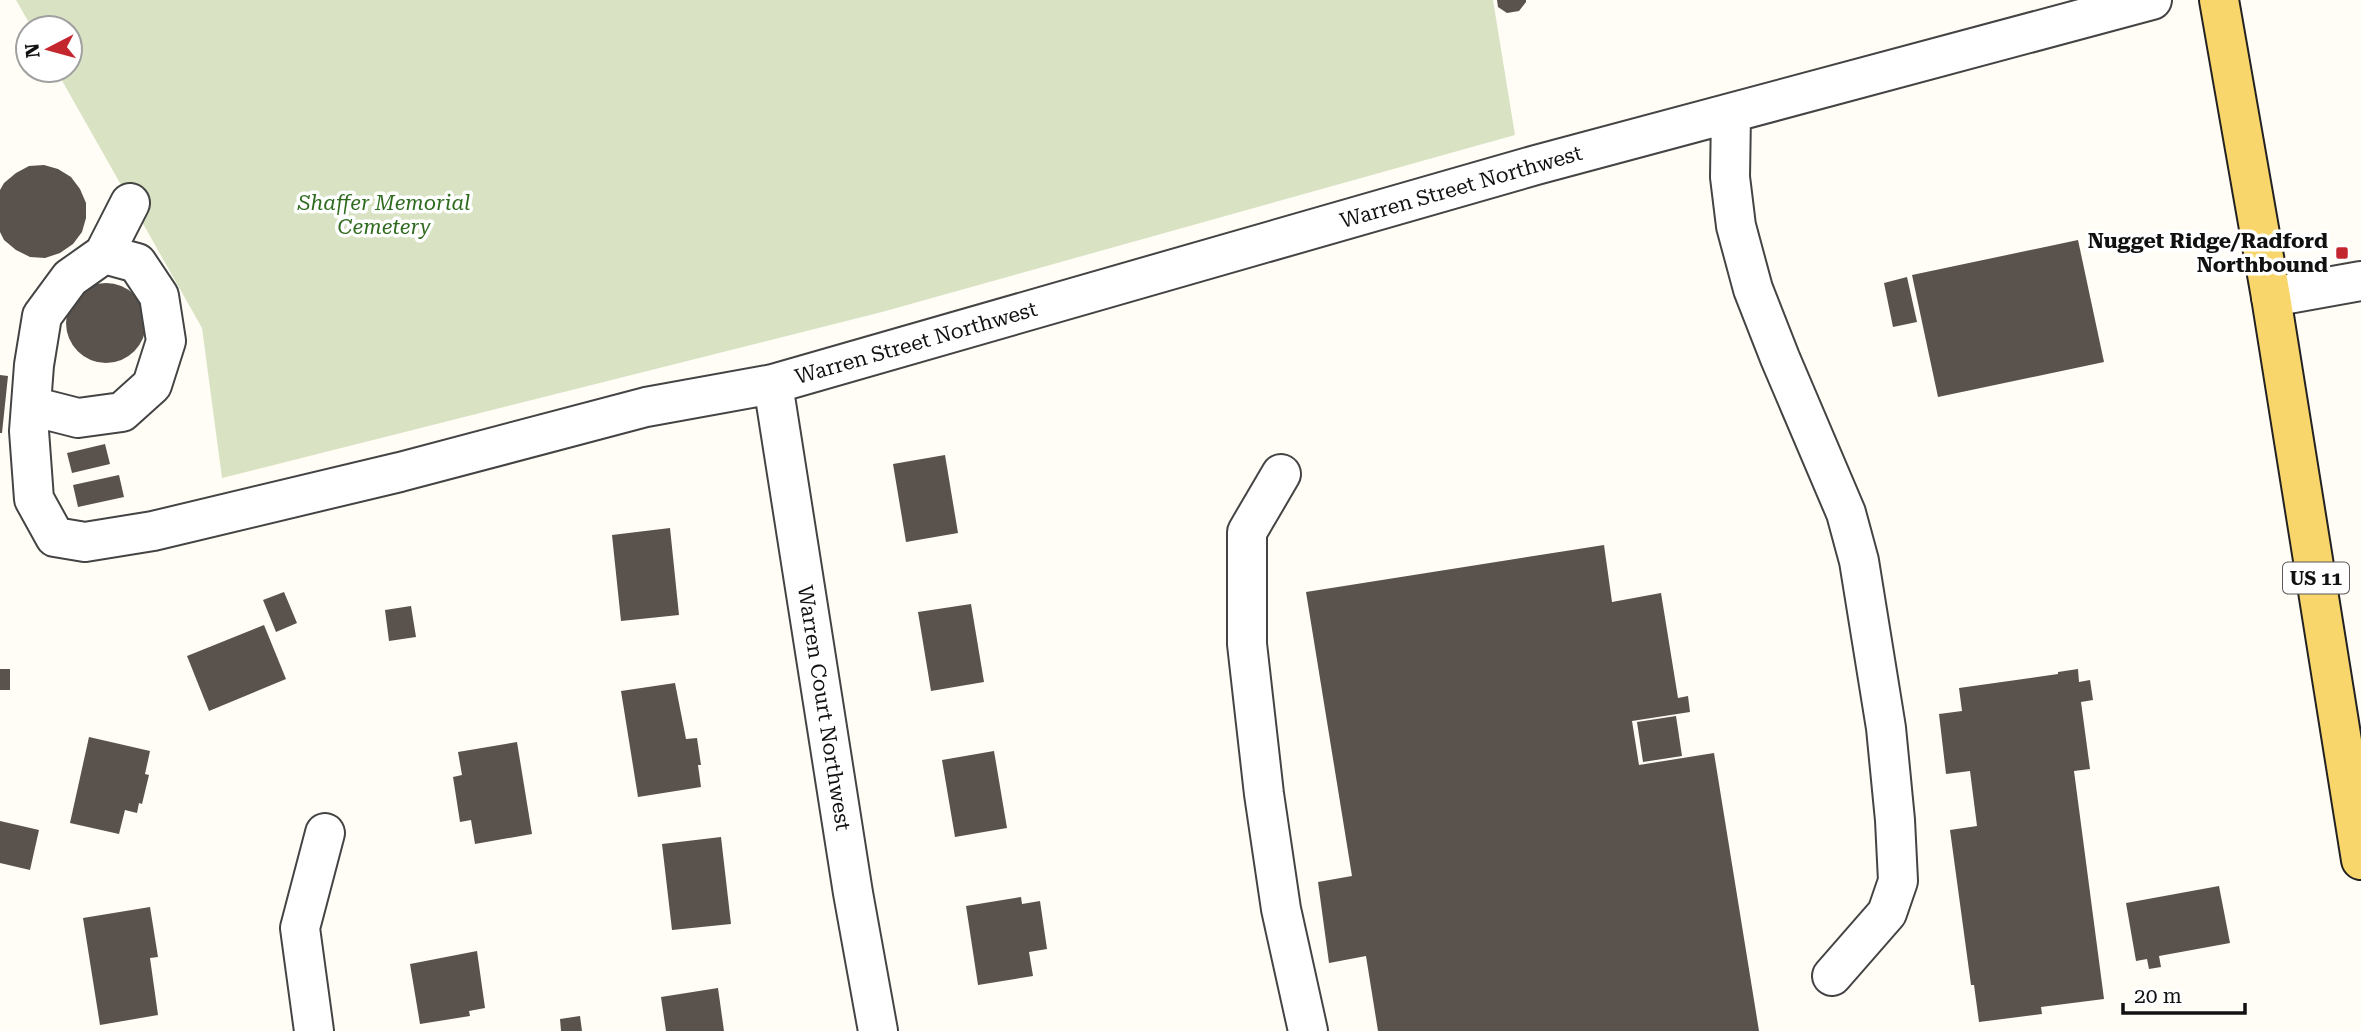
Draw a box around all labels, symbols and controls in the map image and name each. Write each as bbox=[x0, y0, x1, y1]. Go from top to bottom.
north arrow bbox=[14, 14, 84, 84]
text: N bbox=[20, 42, 45, 59]
street label: Warren Street Northwest bbox=[1337, 141, 1585, 233]
park label: Shaffer Memorial Cemetery bbox=[297, 191, 470, 239]
place label: Nugget Ridge/Radford Northbound bbox=[2088, 229, 2328, 277]
marker: Nugget Ridge/Radford Northbound bbox=[2334, 245, 2350, 261]
street label: Warren Street Northwest bbox=[792, 297, 1040, 389]
road number: US 11 bbox=[2283, 562, 2349, 594]
street label: Warren Court Northwest bbox=[793, 583, 855, 833]
scale bar bbox=[2123, 972, 2246, 1016]
text: 20 m bbox=[2134, 984, 2182, 1008]

